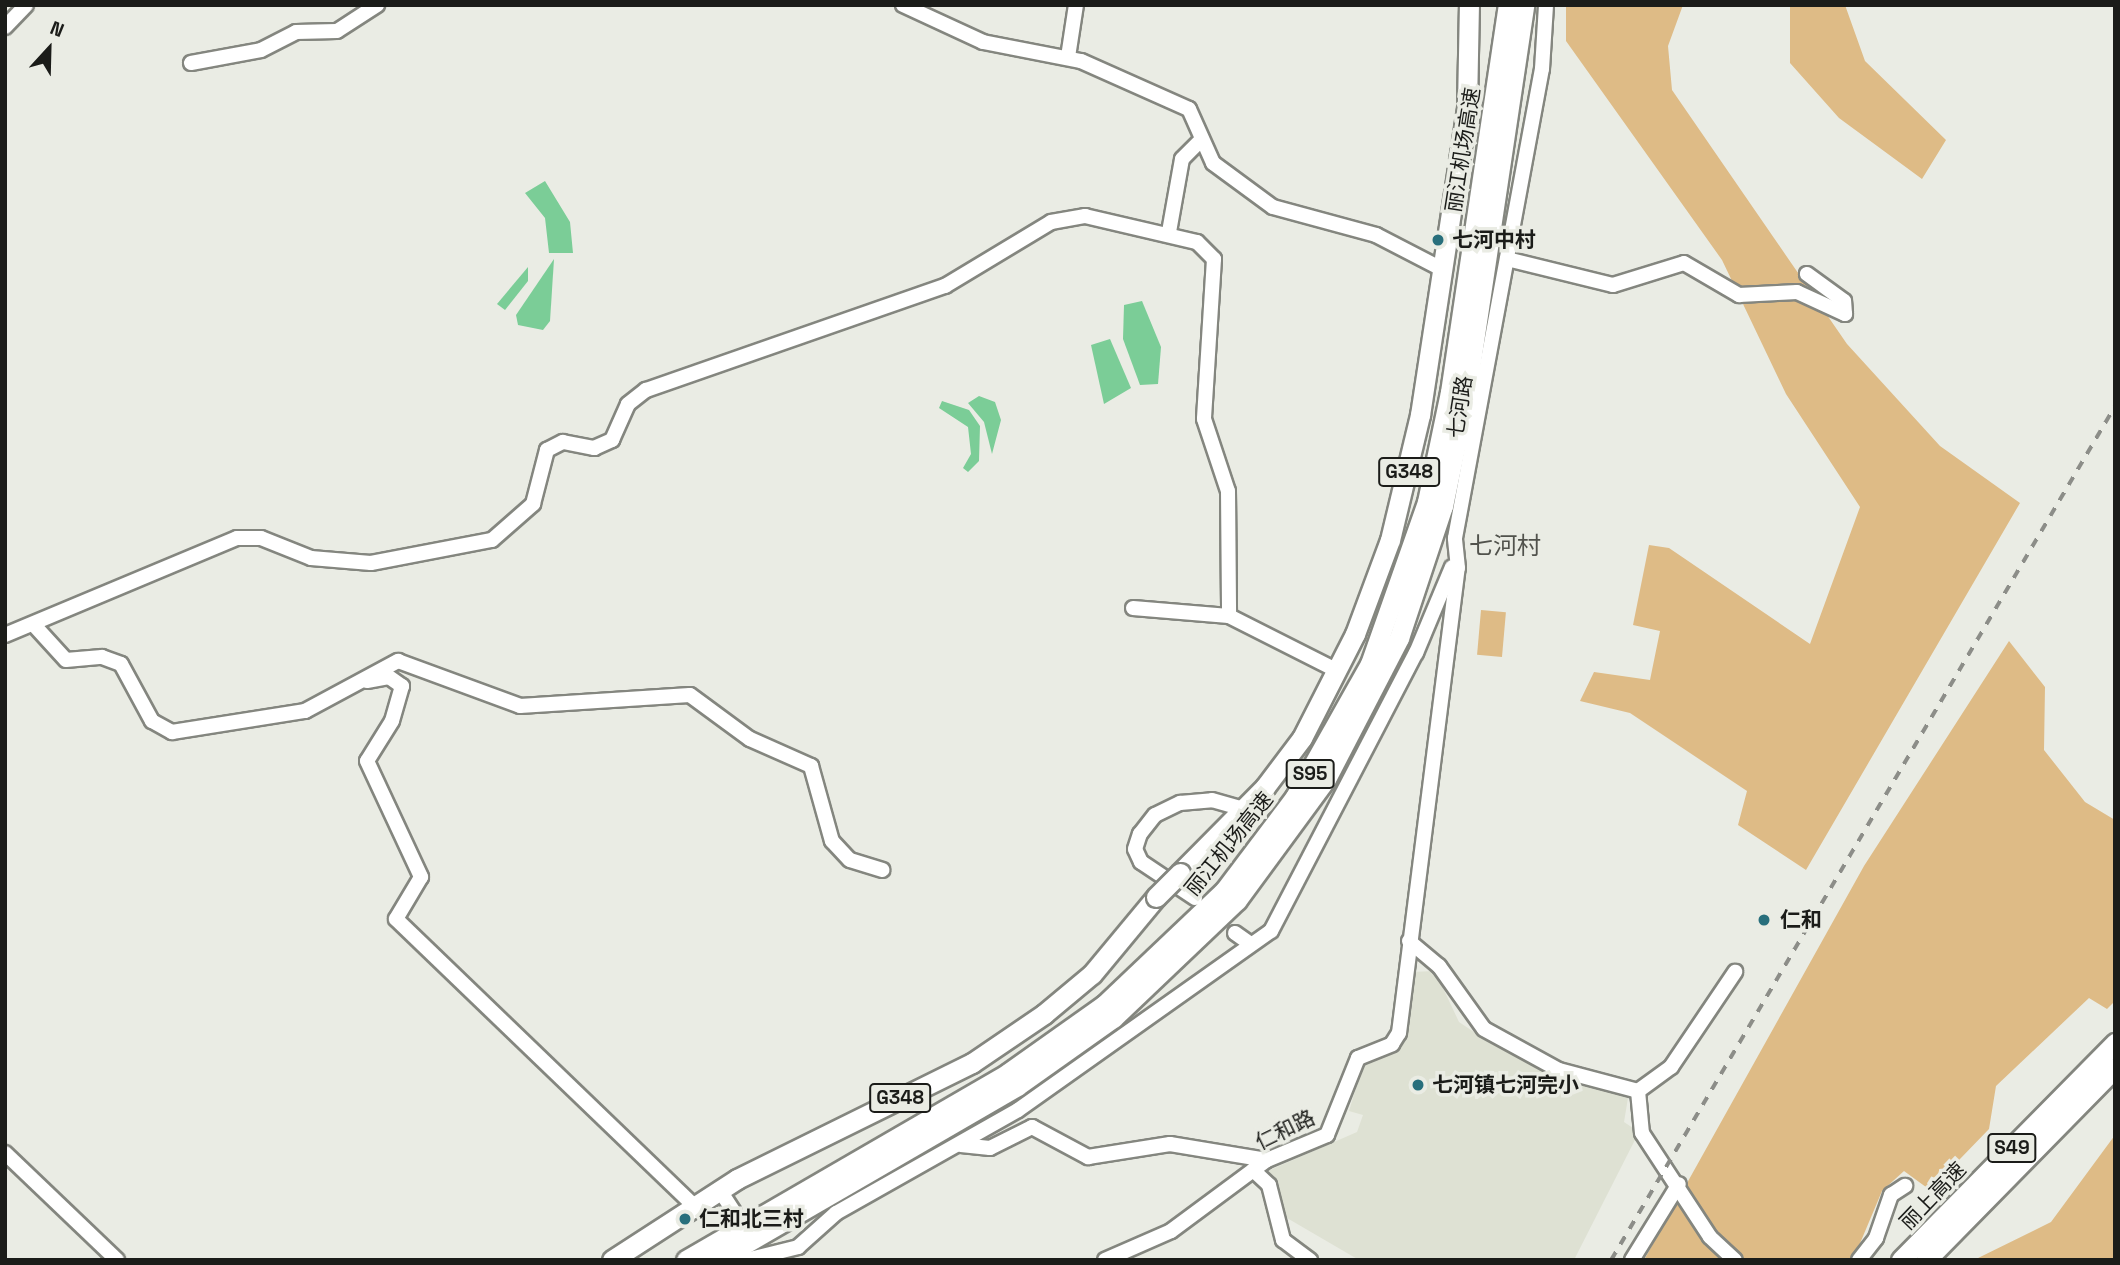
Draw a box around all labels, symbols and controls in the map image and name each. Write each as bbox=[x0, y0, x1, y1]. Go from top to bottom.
north arrow bbox=[14, 14, 84, 84]
text: N bbox=[46, 15, 68, 43]
street label: 丽江机场高速 bbox=[1441, 86, 1485, 214]
place label: 七河中村 bbox=[1452, 227, 1536, 253]
marker: 七河中村 bbox=[1430, 232, 1446, 248]
street label: 七河路 bbox=[1443, 374, 1477, 440]
road number: G348 bbox=[1378, 457, 1440, 488]
district label: 七河村 bbox=[1469, 532, 1541, 560]
road number: S95 bbox=[1286, 758, 1334, 790]
street label: 丽江机场高速 bbox=[1180, 787, 1278, 901]
place label: 仁和 bbox=[1780, 907, 1822, 933]
marker: 仁和 bbox=[1754, 910, 1774, 930]
place label: 七河镇七河完小 bbox=[1432, 1072, 1579, 1098]
marker: 七河镇七河完小 bbox=[1410, 1077, 1426, 1093]
road number: G348 bbox=[869, 1082, 932, 1114]
street label: 仁和路 bbox=[1251, 1105, 1319, 1155]
road number: S49 bbox=[1986, 1132, 2038, 1164]
street label: 丽上高速 bbox=[1895, 1157, 1971, 1235]
place label: 仁和北三村 bbox=[699, 1206, 804, 1232]
marker: 仁和北三村 bbox=[677, 1211, 693, 1227]

